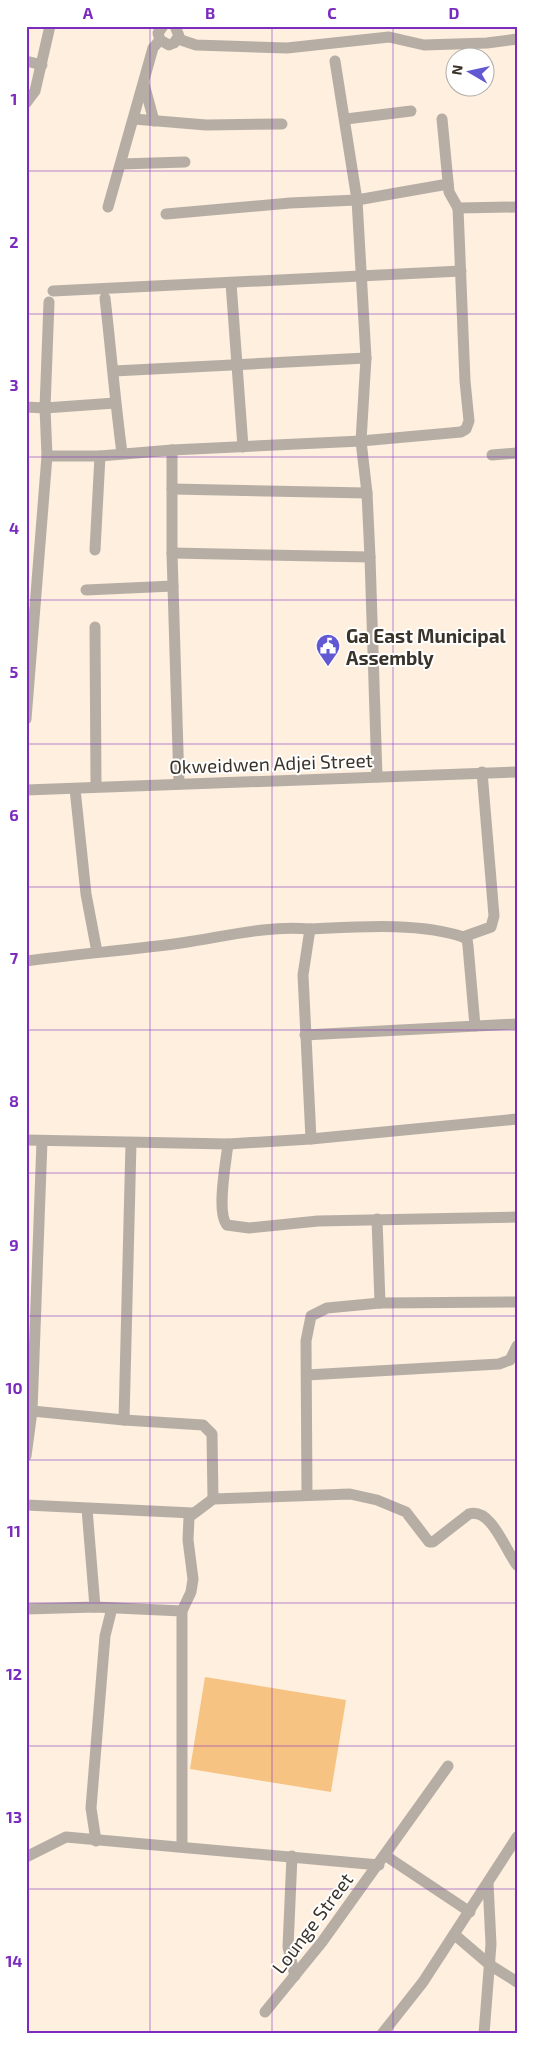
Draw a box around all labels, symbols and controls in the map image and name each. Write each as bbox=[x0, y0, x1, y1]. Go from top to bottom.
text: A bbox=[83, 3, 94, 22]
text: B bbox=[205, 3, 215, 22]
text: C bbox=[327, 3, 337, 22]
text: D bbox=[449, 3, 460, 22]
north arrow bbox=[446, 48, 496, 98]
text: N bbox=[447, 64, 466, 76]
text: 1 bbox=[11, 89, 17, 108]
text: 2 bbox=[9, 232, 19, 251]
text: 3 bbox=[9, 375, 19, 394]
text: 4 bbox=[9, 518, 19, 537]
place label: Ga East Municipal Assembly bbox=[346, 624, 507, 670]
public building icon: Ga East Municipal Assembly bbox=[315, 633, 341, 667]
text: 5 bbox=[10, 662, 19, 681]
street label: Okweidwen Adjei Street bbox=[169, 748, 373, 778]
text: 6 bbox=[9, 805, 19, 824]
text: 7 bbox=[10, 948, 19, 967]
text: 8 bbox=[9, 1091, 19, 1110]
text: 9 bbox=[9, 1235, 19, 1254]
text: 10 bbox=[5, 1378, 23, 1397]
text: 11 bbox=[7, 1521, 21, 1540]
text: 12 bbox=[6, 1664, 22, 1683]
text: 13 bbox=[6, 1807, 22, 1826]
street label: Lounge Street bbox=[267, 1868, 357, 1978]
text: 14 bbox=[5, 1951, 23, 1970]

